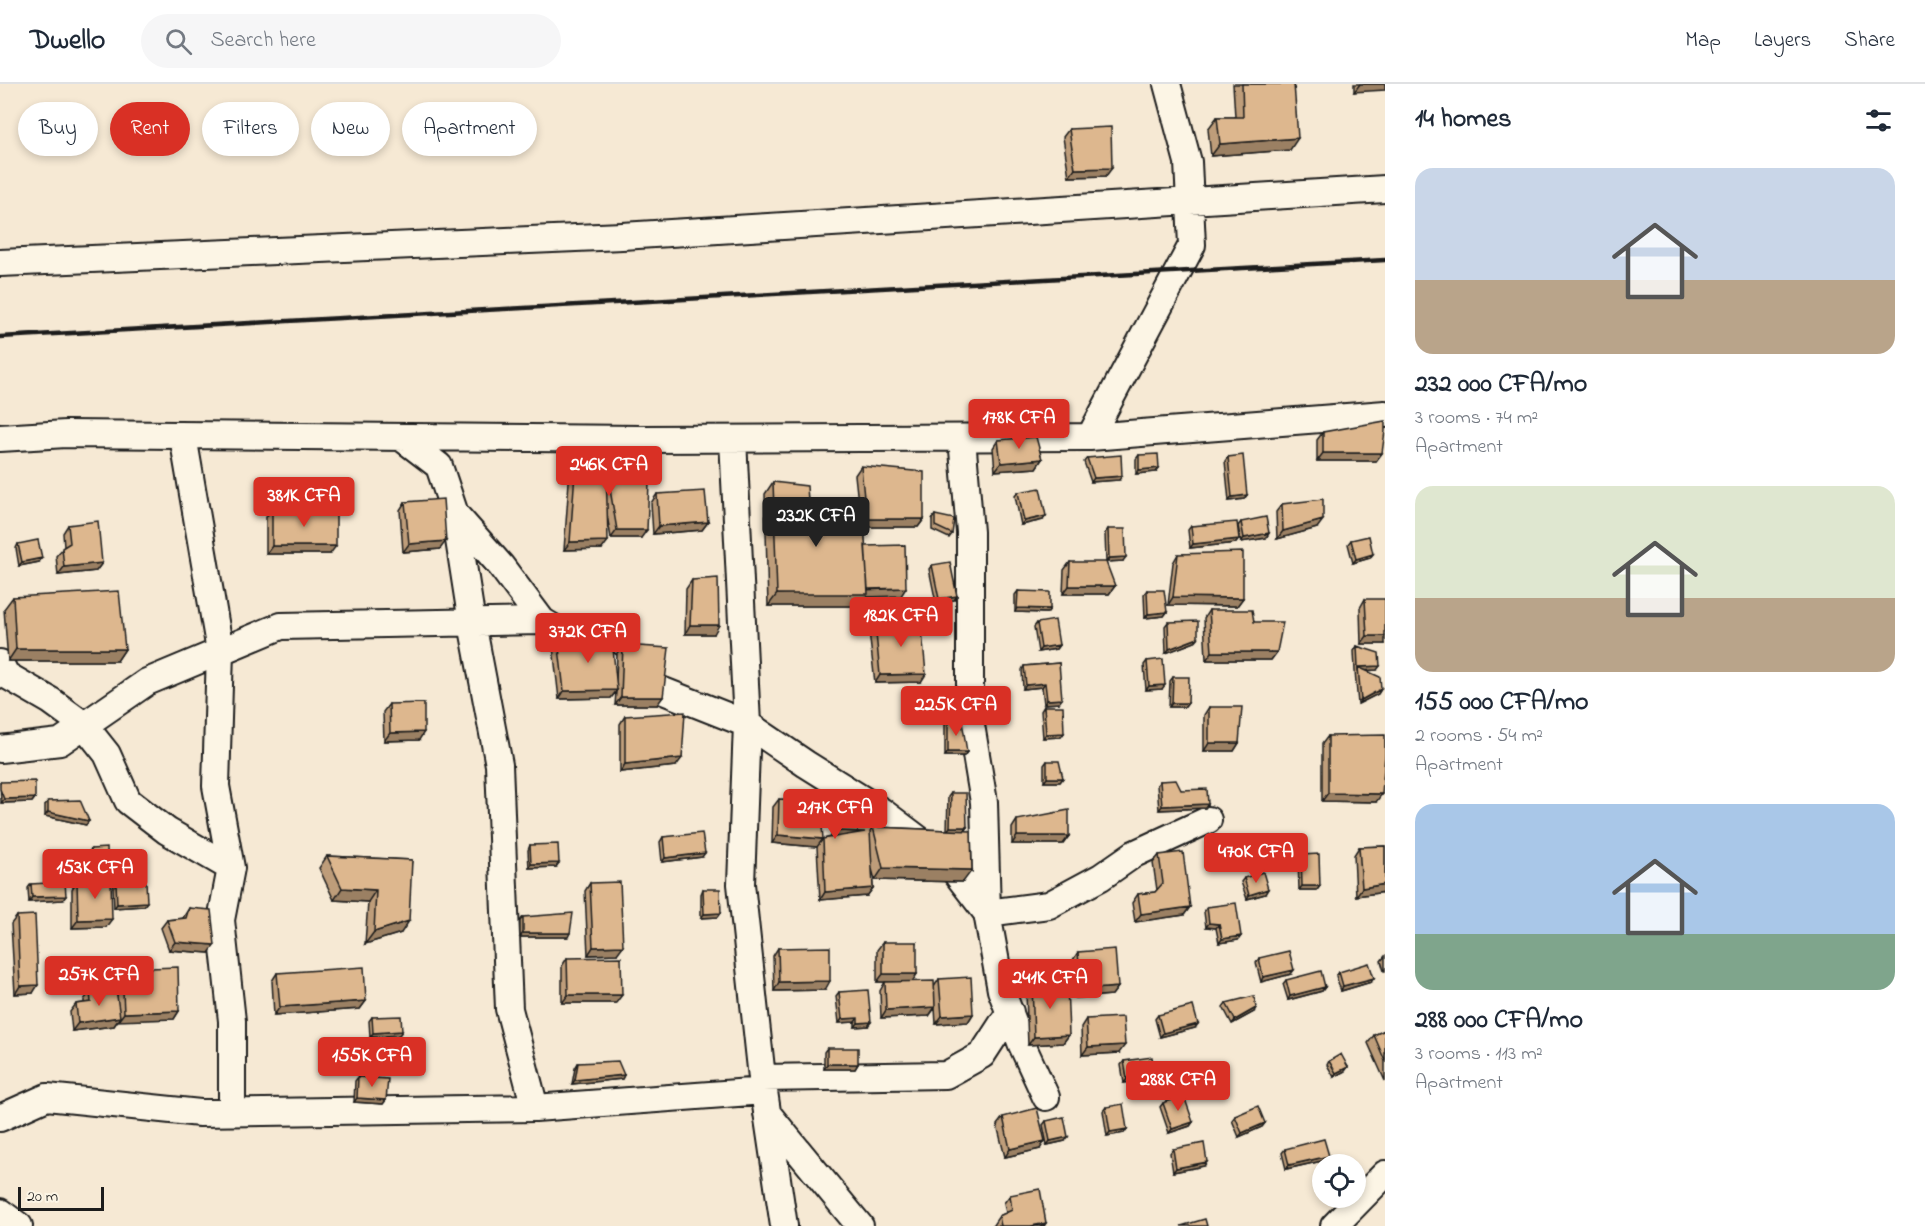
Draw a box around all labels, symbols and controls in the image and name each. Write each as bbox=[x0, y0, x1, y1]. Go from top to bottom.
search box bbox=[141, 14, 561, 68]
text: Dwello bbox=[30, 21, 105, 62]
icon: search bbox=[162, 25, 195, 58]
text: Search here bbox=[210, 25, 316, 57]
text: Map bbox=[1685, 26, 1721, 56]
text: Layers bbox=[1754, 26, 1811, 56]
text: Share bbox=[1844, 26, 1895, 56]
text: 14 homes bbox=[1415, 101, 1511, 139]
chip: Buy bbox=[18, 102, 98, 156]
chip: Rent bbox=[110, 102, 190, 156]
chip: Filters bbox=[202, 102, 299, 156]
chip: New bbox=[311, 102, 390, 156]
chip: Apartment bbox=[402, 102, 537, 156]
icon: filters bbox=[1862, 104, 1895, 137]
icon: home bbox=[1601, 207, 1709, 315]
text: 232 000 CFA/mo bbox=[1415, 366, 1587, 404]
pin: 178K CFA bbox=[957, 399, 1081, 450]
text: 178K CFA bbox=[982, 404, 1056, 433]
text: 3 rooms · 74 m² bbox=[1415, 404, 1538, 433]
text: Apartment bbox=[1415, 433, 1503, 462]
pin: 246K CFA bbox=[547, 446, 671, 497]
text: 246K CFA bbox=[570, 451, 648, 480]
pin: 381K CFA bbox=[242, 477, 366, 528]
text: 381K CFA bbox=[267, 482, 341, 511]
pin: 232K CFA bbox=[754, 497, 878, 548]
text: 232K CFA bbox=[776, 502, 856, 531]
icon: home bbox=[1601, 525, 1709, 633]
pin: 182K CFA bbox=[839, 597, 963, 648]
text: 182K CFA bbox=[864, 602, 938, 631]
pin: 372K CFA bbox=[526, 613, 650, 664]
text: 372K CFA bbox=[549, 618, 627, 647]
text: 155 000 CFA/mo bbox=[1415, 684, 1589, 722]
pin: 225K CFA bbox=[894, 686, 1018, 737]
text: 225K CFA bbox=[915, 691, 997, 720]
text: 2 rooms · 54 m² bbox=[1415, 722, 1543, 751]
text: Apartment bbox=[1415, 751, 1503, 780]
pin: 217K CFA bbox=[773, 789, 897, 840]
text: 217K CFA bbox=[797, 794, 873, 823]
pin: 470K CFA bbox=[1194, 833, 1318, 884]
text: 470K CFA bbox=[1218, 838, 1294, 867]
icon: home bbox=[1601, 843, 1709, 951]
pin: 153K CFA bbox=[33, 849, 157, 900]
text: 153K CFA bbox=[56, 854, 134, 883]
pin: 257K CFA bbox=[37, 956, 161, 1007]
pin: 241K CFA bbox=[988, 959, 1112, 1010]
text: 257K CFA bbox=[59, 961, 139, 990]
text: 241K CFA bbox=[1012, 964, 1088, 993]
text: 288 000 CFA/mo bbox=[1415, 1002, 1583, 1040]
pin: 155K CFA bbox=[310, 1037, 434, 1088]
text: 3 rooms · 113 m² bbox=[1415, 1040, 1543, 1069]
text: 155K CFA bbox=[332, 1042, 412, 1071]
pin: 288K CFA bbox=[1116, 1061, 1240, 1112]
text: 288K CFA bbox=[1140, 1066, 1216, 1095]
text: Apartment bbox=[1415, 1069, 1503, 1098]
map controls bbox=[1312, 1154, 1366, 1208]
button: locate bbox=[1312, 1154, 1366, 1208]
scale bar bbox=[18, 1184, 104, 1212]
text: 20 m bbox=[27, 1185, 58, 1209]

